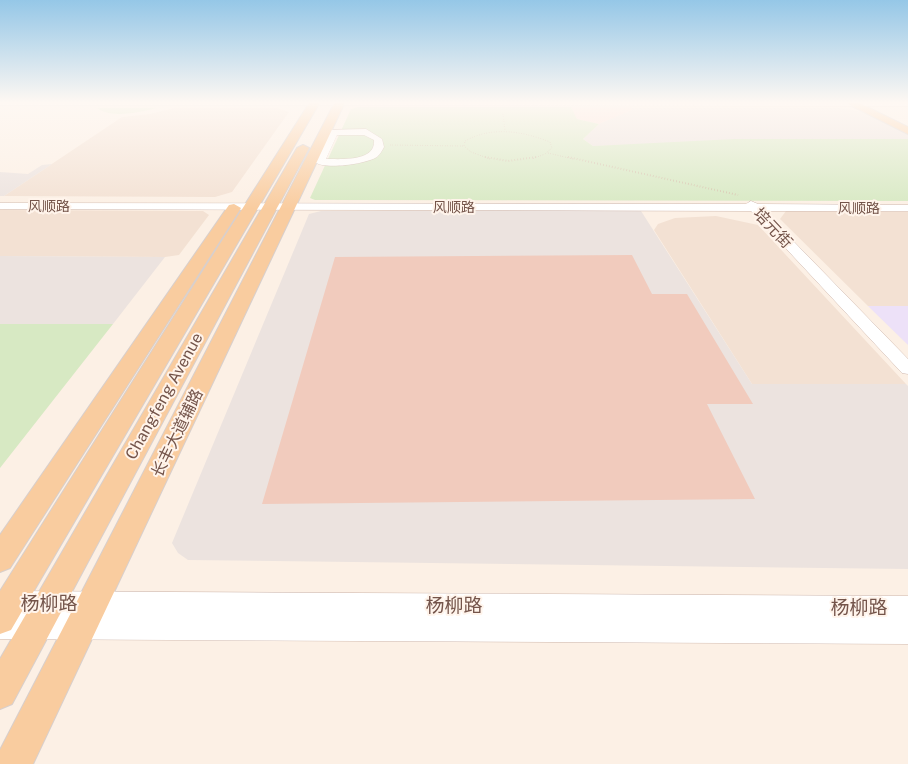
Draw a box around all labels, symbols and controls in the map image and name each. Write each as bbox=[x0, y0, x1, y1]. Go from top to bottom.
street label: 风顺路 bbox=[28, 198, 70, 214]
street label: 风顺路 bbox=[433, 199, 475, 215]
street label: 风顺路 bbox=[838, 200, 880, 216]
street label: 培元街 bbox=[750, 204, 796, 252]
street label: Changfeng Avenue bbox=[121, 329, 207, 463]
street label: 长丰大道辅路 bbox=[147, 386, 207, 480]
street label: 杨柳路 bbox=[20, 592, 78, 614]
street label: 杨柳路 bbox=[425, 594, 483, 616]
street label: 杨柳路 bbox=[830, 596, 888, 618]

